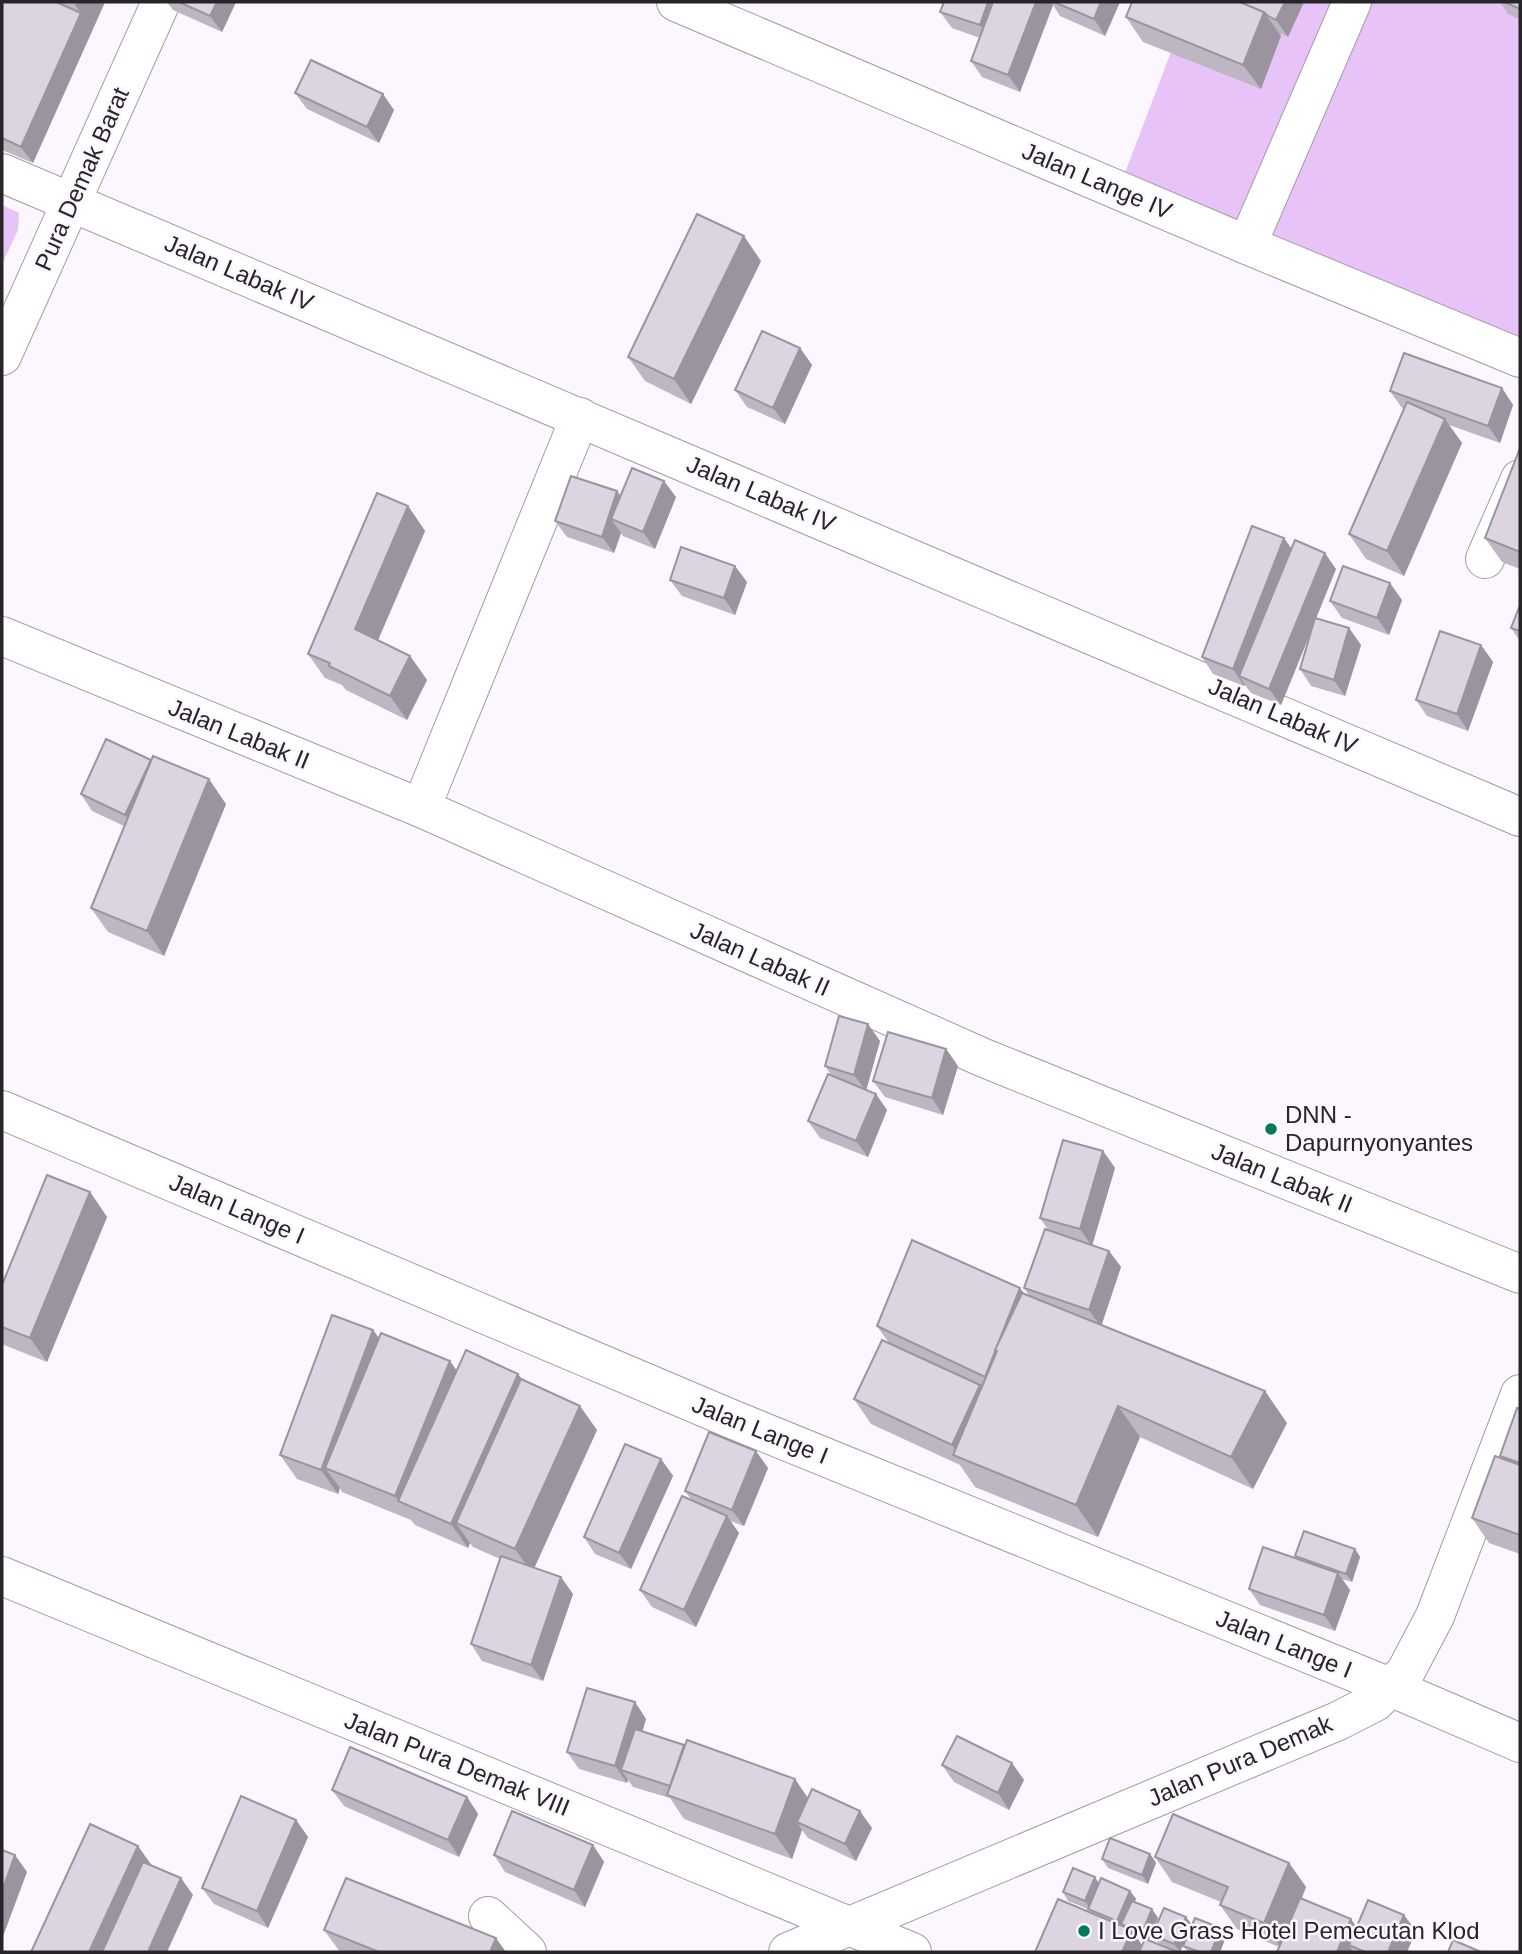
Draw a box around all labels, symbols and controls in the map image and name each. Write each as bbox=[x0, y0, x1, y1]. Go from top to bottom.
street label: Pura Demak Barat bbox=[29, 83, 134, 274]
street label: Jalan Lange IV bbox=[1018, 137, 1176, 224]
street label: Jalan Labak IV bbox=[161, 229, 318, 316]
street label: Jalan Labak IV bbox=[683, 450, 840, 537]
street label: Jalan Labak IV bbox=[1205, 672, 1362, 759]
street label: Jalan Labak II bbox=[165, 693, 314, 774]
street label: Jalan Labak II bbox=[686, 916, 834, 1001]
place label: DNN - Dapurnyonyantes bbox=[1285, 1101, 1473, 1156]
marker: DNN - Dapurnyonyantes bbox=[1263, 1121, 1279, 1137]
street label: Jalan Labak II bbox=[1208, 1137, 1357, 1218]
street label: Jalan Lange I bbox=[166, 1168, 309, 1249]
street label: Jalan Lange I bbox=[688, 1390, 832, 1469]
street label: Jalan Lange I bbox=[1212, 1604, 1356, 1683]
street label: Jalan Pura Demak VIII bbox=[341, 1706, 574, 1821]
street label: Jalan Pura Demak bbox=[1144, 1709, 1337, 1812]
place label: I Love Grass Hotel Pemecutan Klod bbox=[1098, 1917, 1480, 1944]
marker: I Love Grass Hotel Pemecutan Klod bbox=[1076, 1923, 1092, 1939]

